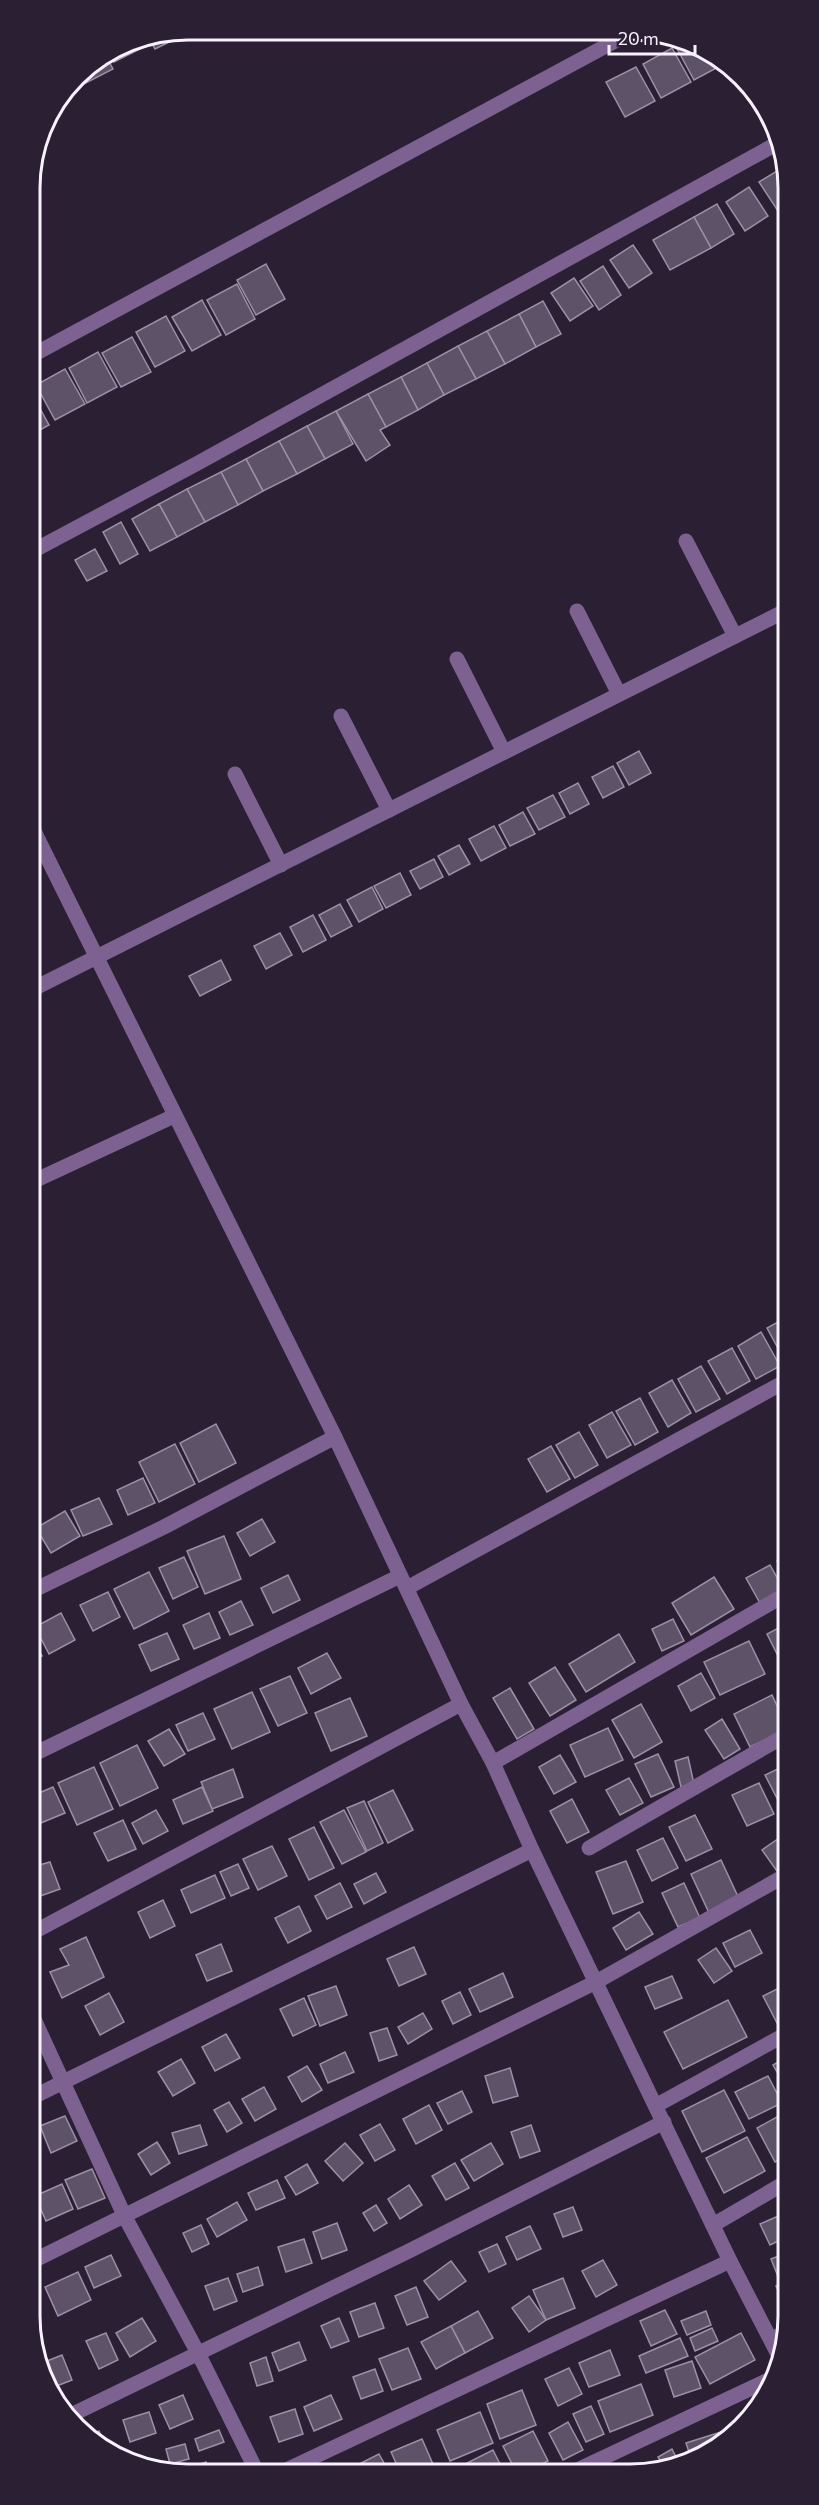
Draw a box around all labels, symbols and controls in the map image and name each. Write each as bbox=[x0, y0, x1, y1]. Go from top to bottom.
scale bar bbox=[609, 18, 694, 56]
text: 20 m bbox=[618, 27, 659, 49]

